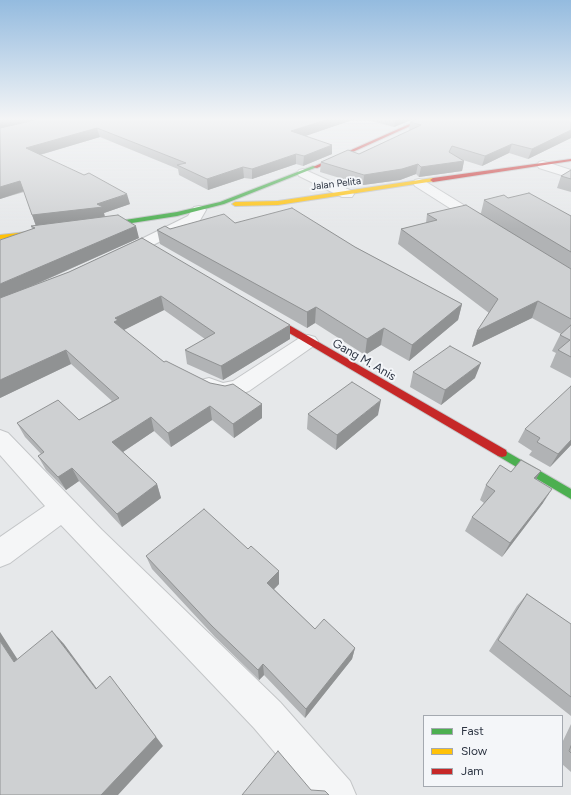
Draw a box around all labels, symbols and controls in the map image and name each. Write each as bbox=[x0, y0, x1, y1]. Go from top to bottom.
street label: Jalan Pelita bbox=[310, 175, 362, 193]
street label: Gang M. Anis bbox=[330, 336, 398, 384]
legend bbox=[423, 715, 563, 787]
text: Fast bbox=[461, 724, 484, 738]
text: Slow bbox=[461, 744, 487, 758]
text: Jam bbox=[461, 764, 484, 778]

